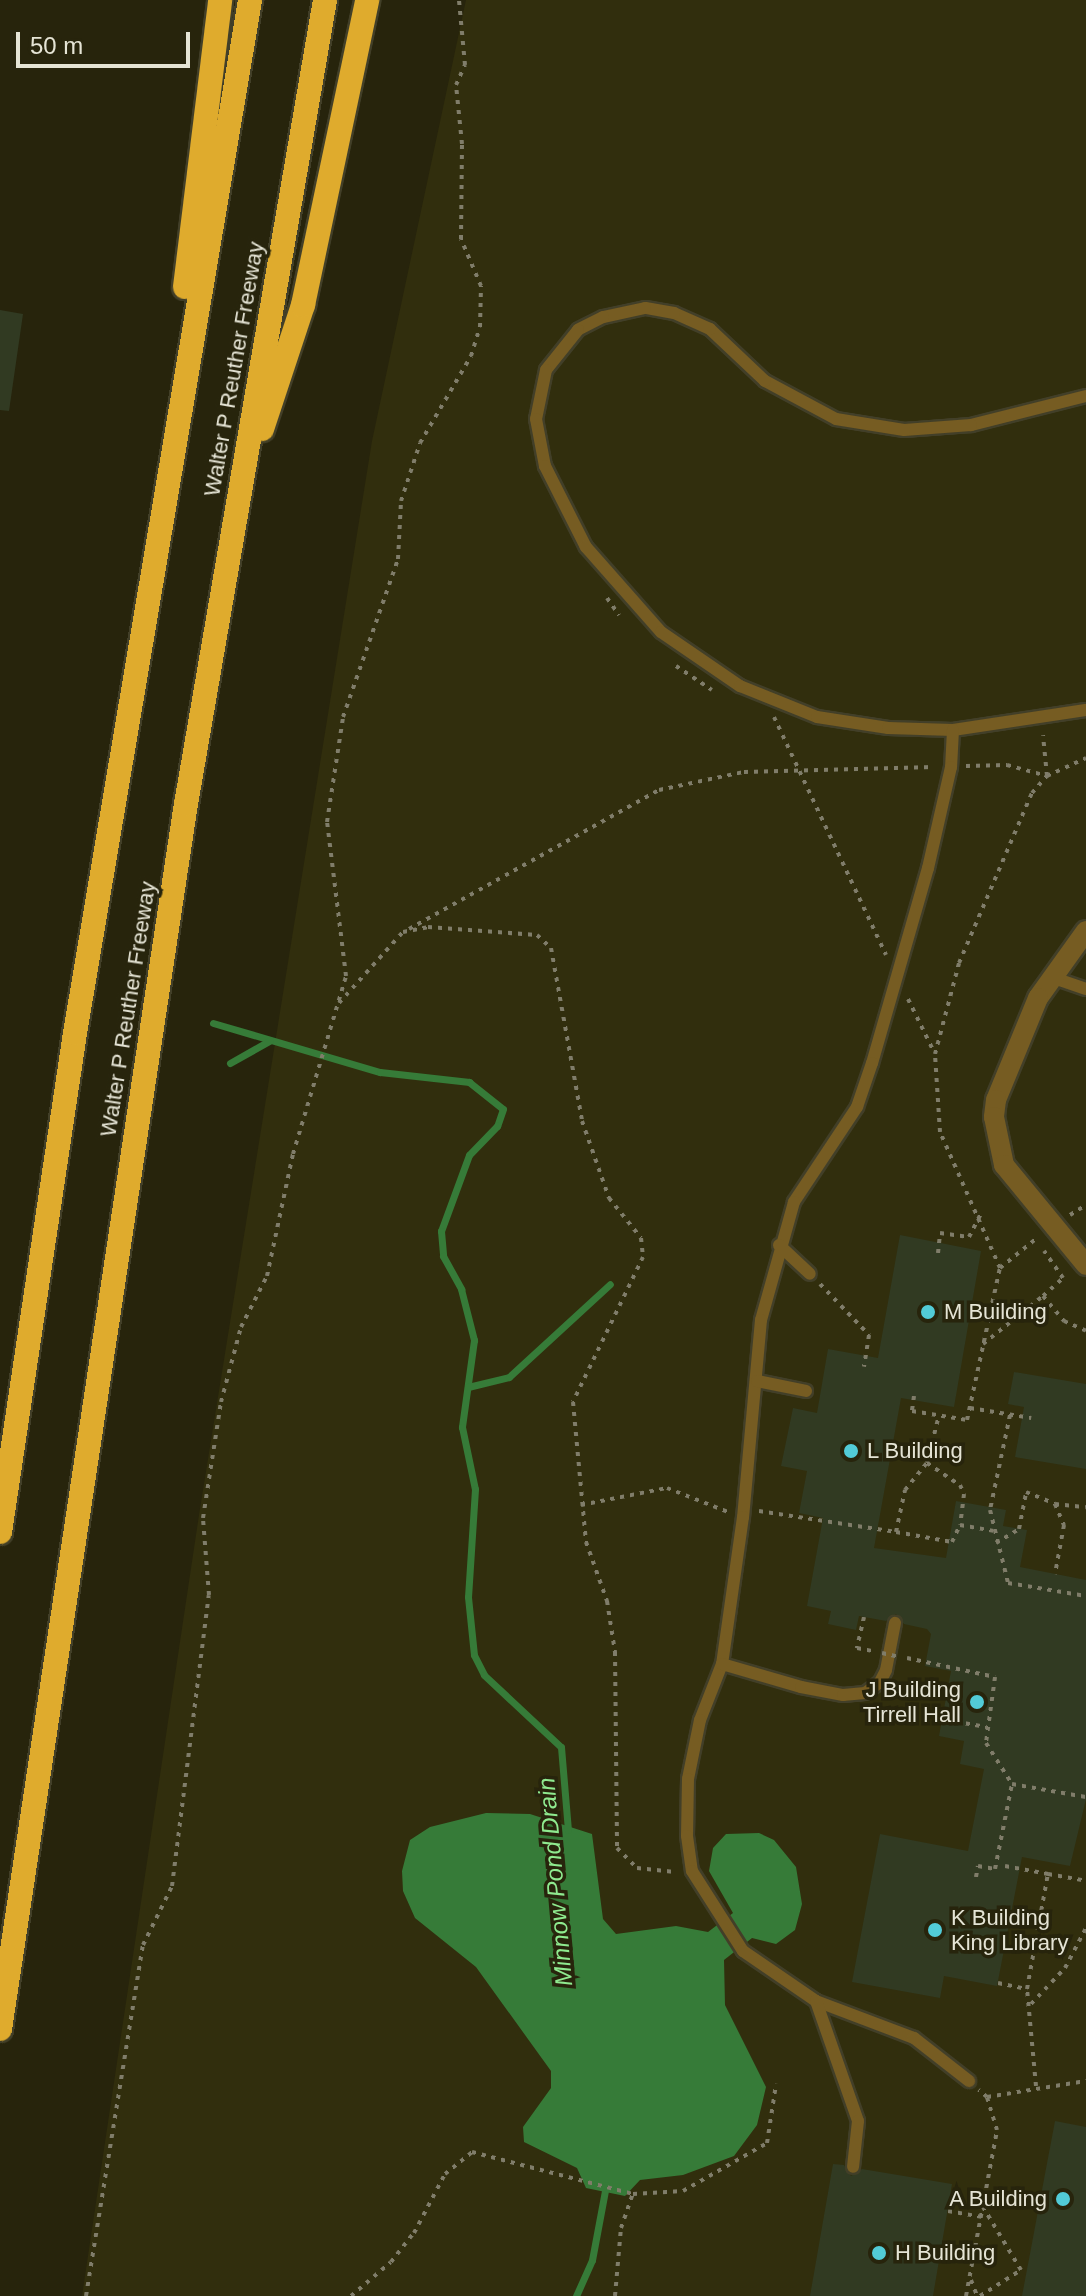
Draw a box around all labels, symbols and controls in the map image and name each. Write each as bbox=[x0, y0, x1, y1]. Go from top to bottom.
scale bar bbox=[20, 16, 194, 66]
text: 50 m bbox=[30, 32, 83, 59]
street label: Walter P Reuther Freeway bbox=[199, 239, 269, 499]
street label: Walter P Reuther Freeway bbox=[95, 879, 161, 1139]
place label: M Building bbox=[944, 1299, 1047, 1325]
marker: M Building bbox=[919, 1303, 937, 1321]
place label: L Building bbox=[867, 1438, 964, 1464]
marker: L Building bbox=[842, 1442, 860, 1460]
place label: J Building Tirrell Hall bbox=[863, 1676, 961, 1728]
marker: J Building Tirrell Hall bbox=[968, 1693, 986, 1711]
water label: Minnow Pond Drain bbox=[532, 1776, 578, 1988]
place label: K Building King Library bbox=[951, 1904, 1068, 1956]
marker: K Building King Library bbox=[926, 1921, 944, 1939]
place label: A Building bbox=[948, 2186, 1047, 2212]
marker: A Building bbox=[1054, 2190, 1072, 2208]
place label: H Building bbox=[895, 2240, 995, 2266]
marker: H Building bbox=[870, 2244, 888, 2262]

